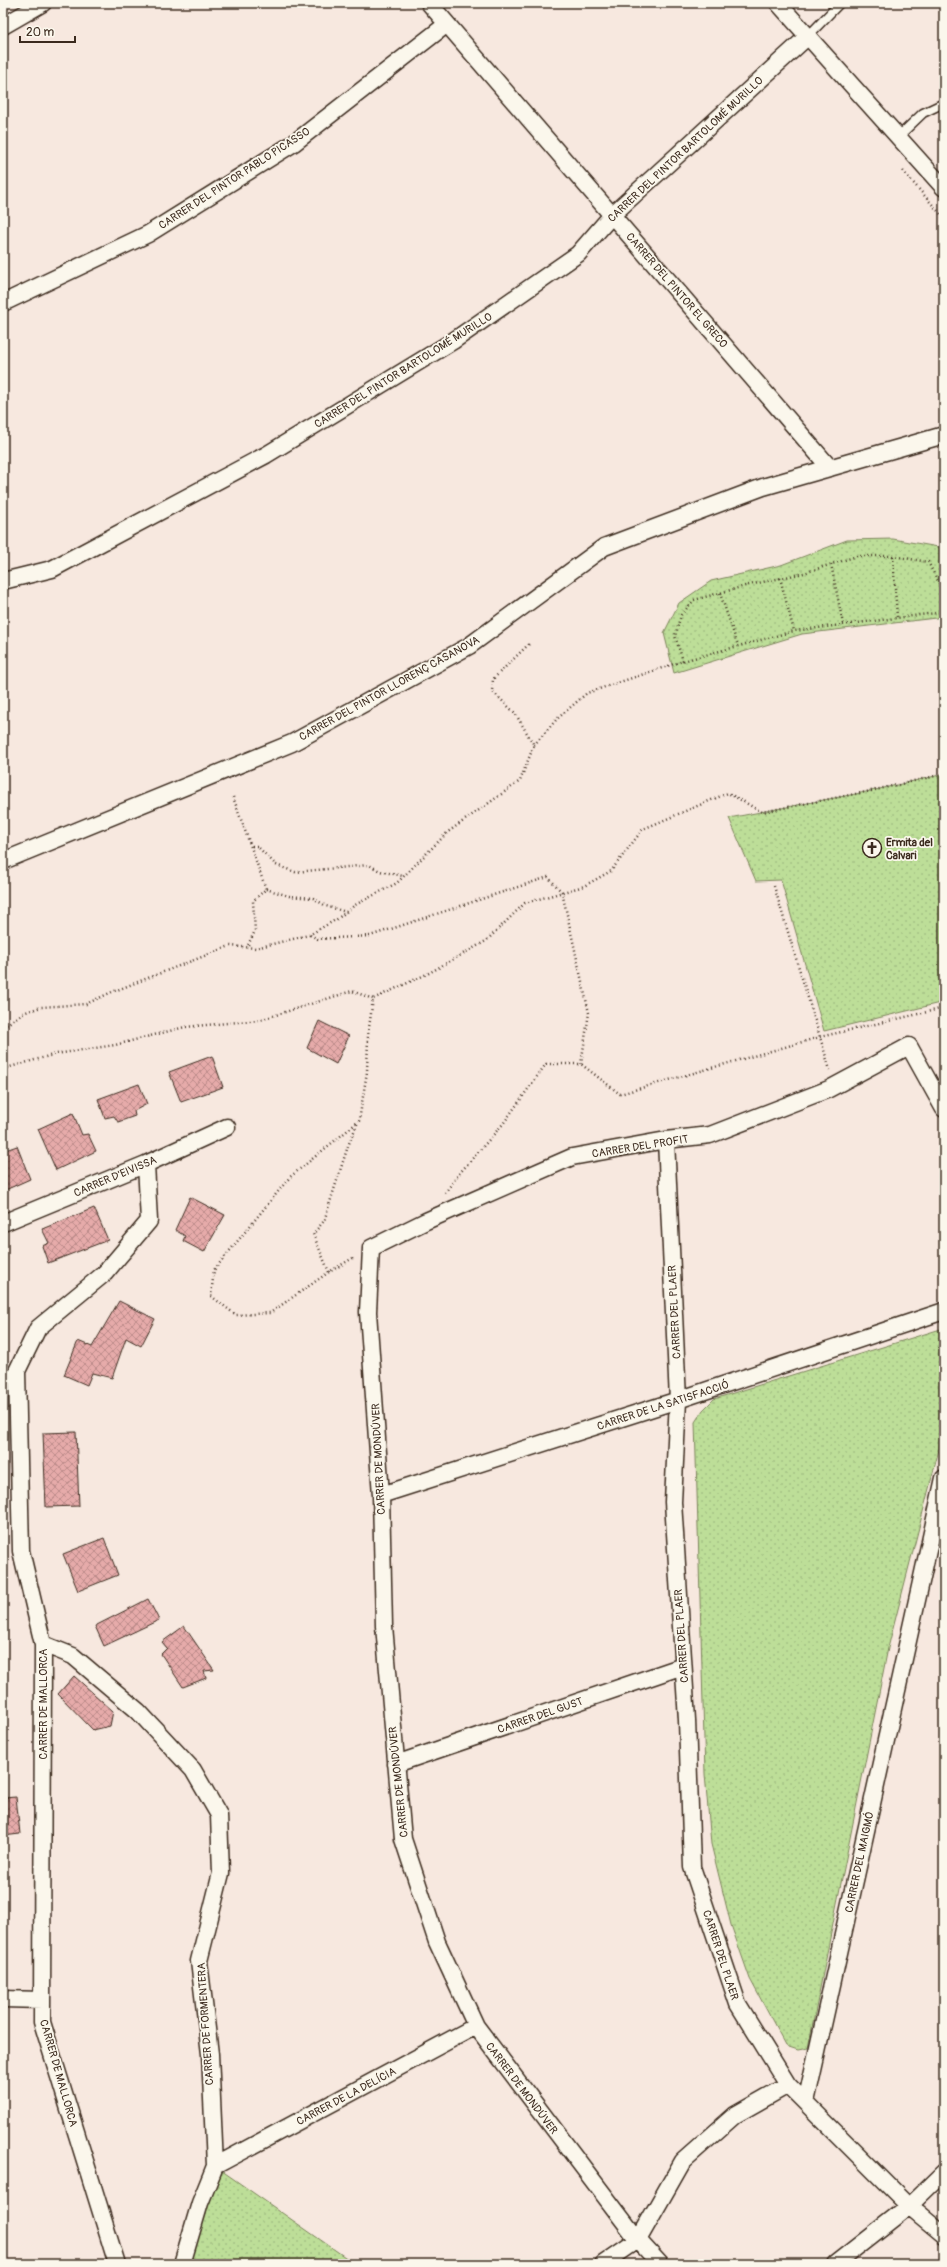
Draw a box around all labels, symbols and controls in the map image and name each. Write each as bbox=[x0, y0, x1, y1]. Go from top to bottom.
scale bar bbox=[20, 18, 75, 44]
text: 20 m bbox=[26, 25, 55, 40]
street label: CARRER DEL PINTOR BARTOLOMÉ MURILLO bbox=[605, 74, 766, 225]
street label: CARRER DEL PINTOR PABLO PICASSO bbox=[156, 125, 312, 232]
street label: CARRER DEL PINTOR EL GRECO bbox=[623, 230, 730, 350]
street label: CARRER DEL PINTOR BARTOLOMÉ MURILLO bbox=[312, 310, 495, 431]
street label: CARRER DEL PINTOR LLORENÇ CASANOVA bbox=[297, 633, 482, 744]
place label: Ermita del Calvari bbox=[886, 836, 933, 862]
church icon: Ermita del Calvari bbox=[861, 837, 883, 859]
street label: CARRER DEL PROFIT bbox=[591, 1132, 689, 1161]
street label: CARRER D'EIVISSA bbox=[72, 1153, 159, 1200]
street label: CARRER DEL PLAER bbox=[666, 1265, 683, 1359]
street label: CARRER DE LA SATISFACCIÓ bbox=[595, 1377, 731, 1433]
street label: CARRER DE MONDÚVER bbox=[369, 1403, 388, 1515]
street label: CARRER DEL PLAER bbox=[672, 1589, 691, 1683]
street label: CARRER DE MALLORCA bbox=[37, 1649, 50, 1759]
street label: CARRER DEL GUST bbox=[496, 1695, 585, 1736]
street label: CARRER DE MONDÚVER bbox=[386, 1726, 411, 1838]
street label: CARRER DEL MAIGMÓ bbox=[841, 1810, 877, 1914]
street label: CARRER DEL PLAER bbox=[700, 1909, 741, 2002]
street label: CARRER DE FORMENTERA bbox=[195, 1962, 216, 2086]
street label: CARRER DE MALLORCA bbox=[37, 2018, 80, 2128]
street label: CARRER DE MONDÚVER bbox=[483, 2040, 560, 2137]
street label: CARRER DE LA DELÍCIA bbox=[294, 2065, 398, 2128]

